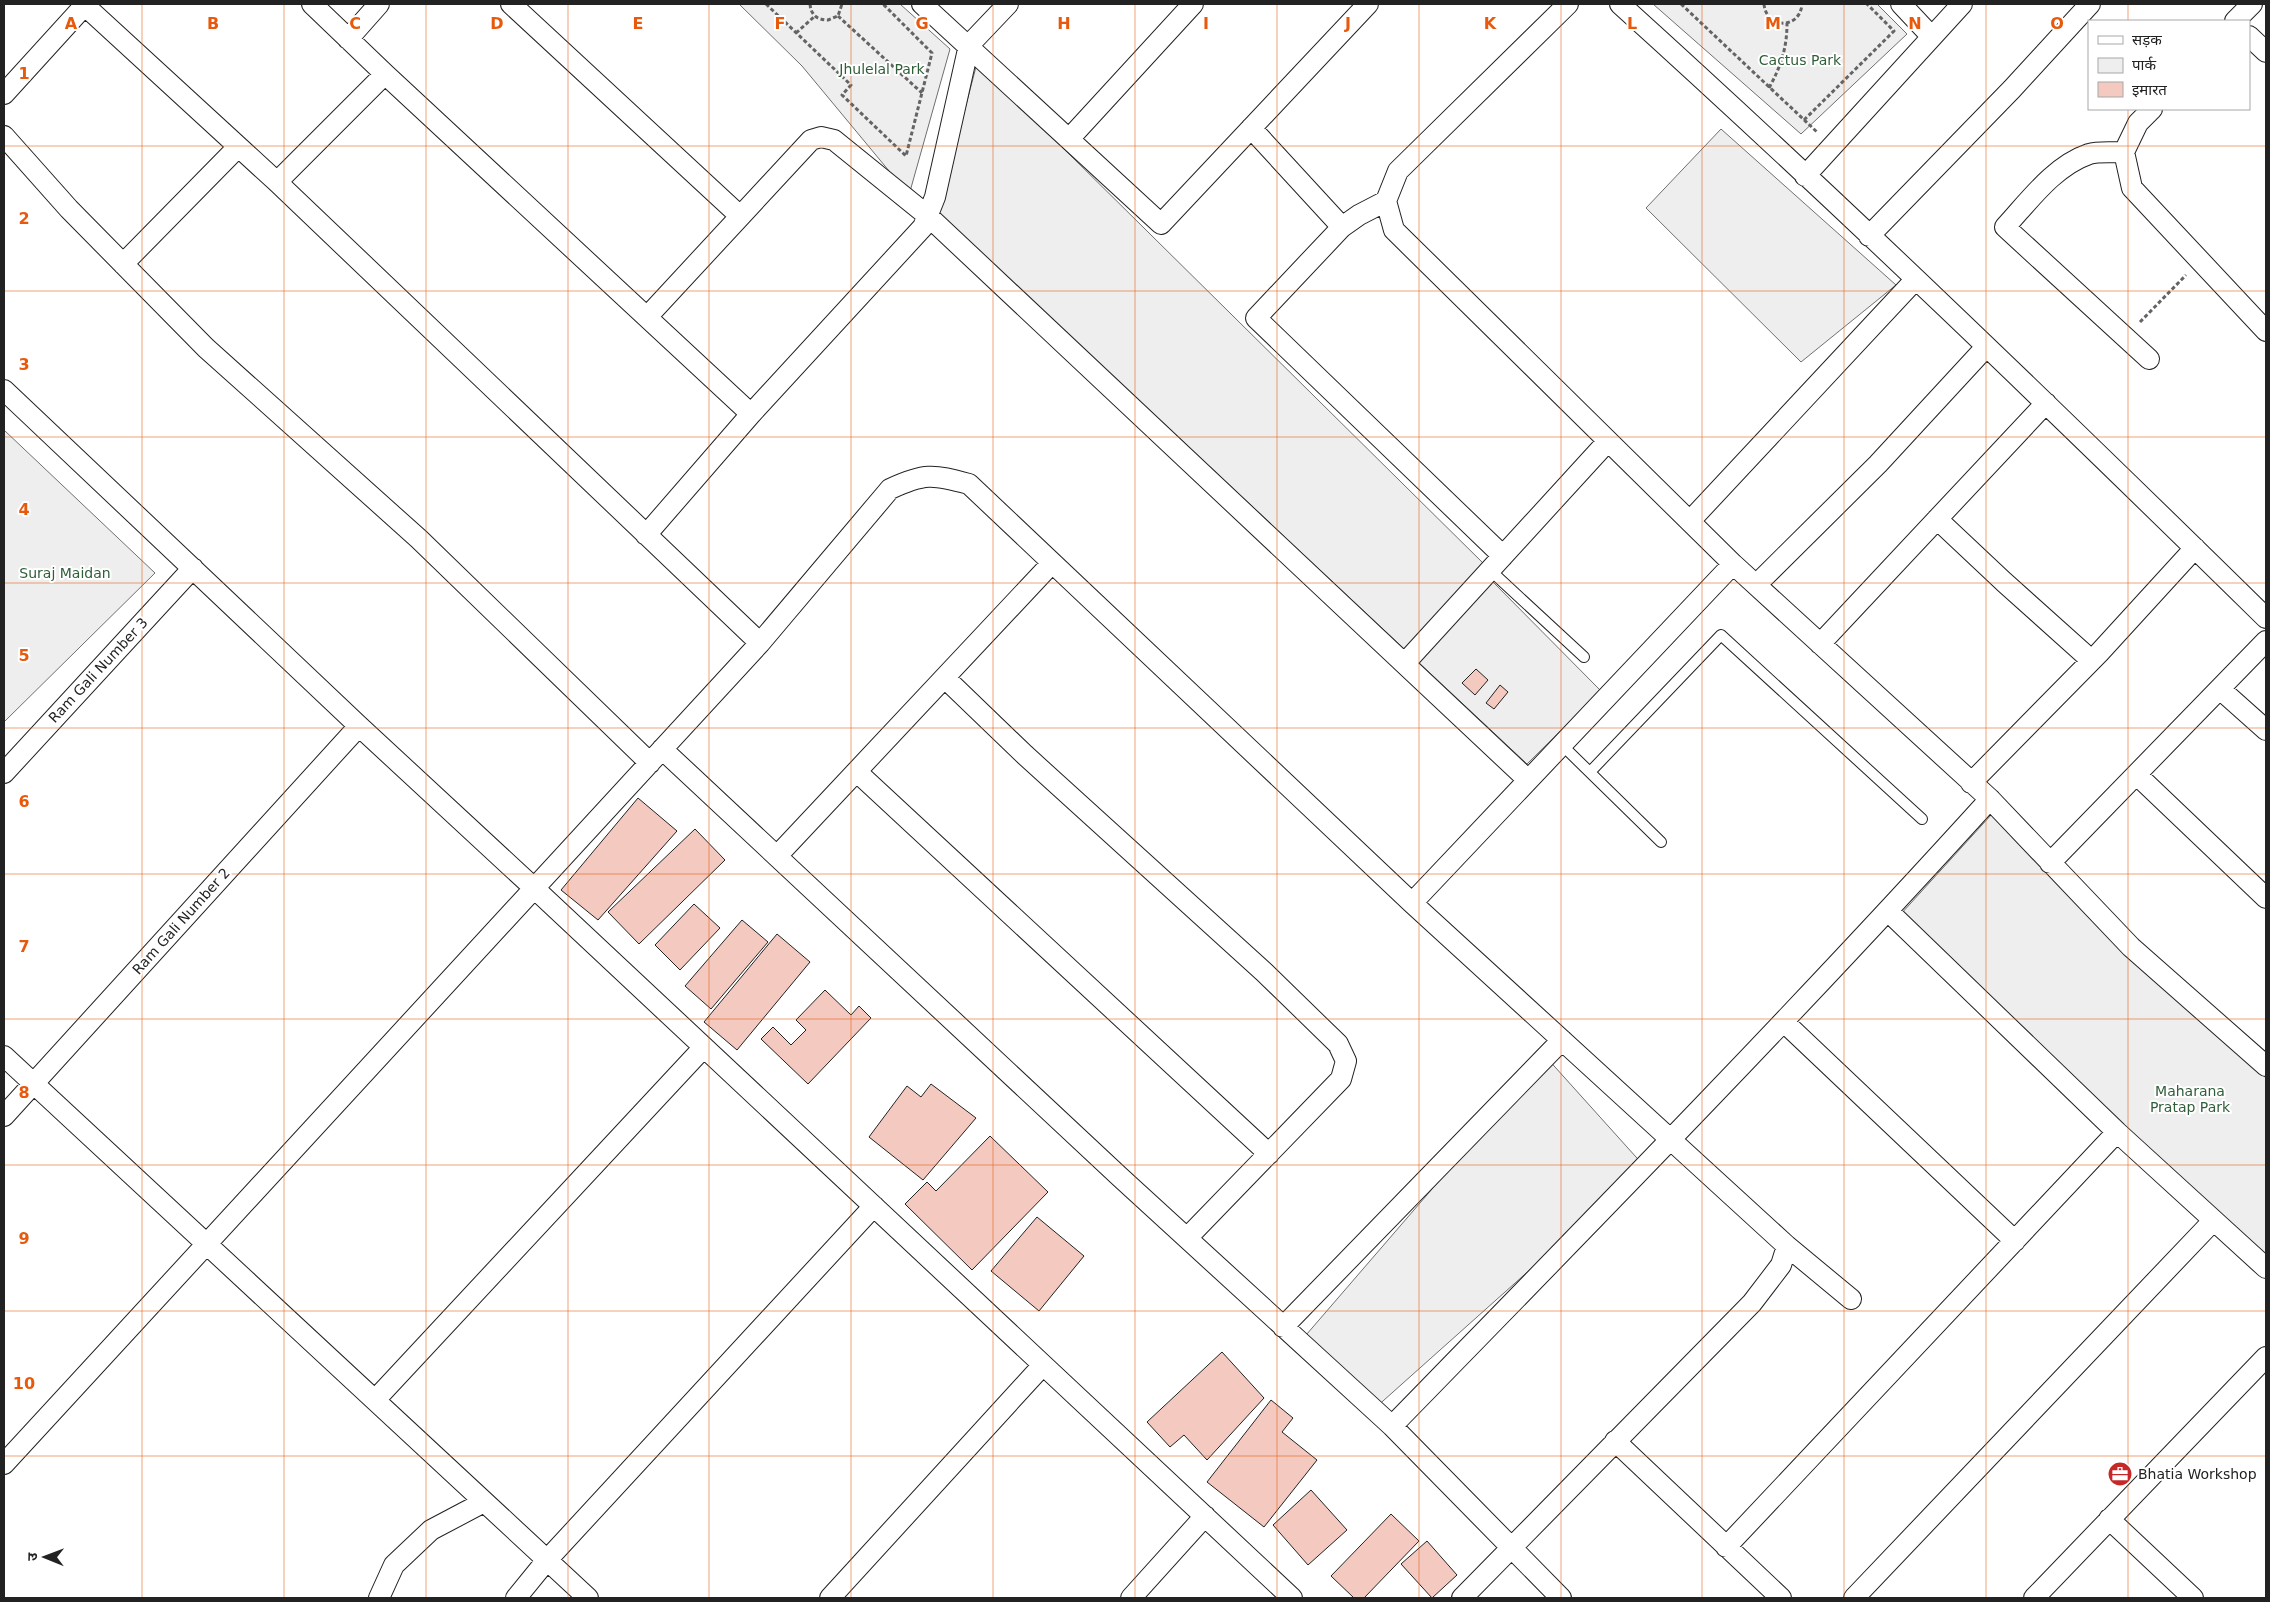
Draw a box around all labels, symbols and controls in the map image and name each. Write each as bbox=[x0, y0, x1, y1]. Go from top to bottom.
text: A bbox=[65, 14, 78, 33]
text: B bbox=[207, 14, 219, 33]
text: C bbox=[349, 14, 361, 33]
text: D bbox=[490, 14, 504, 33]
text: E bbox=[633, 14, 643, 33]
text: F bbox=[775, 14, 785, 33]
text: G bbox=[915, 14, 929, 33]
text: H bbox=[1057, 14, 1071, 33]
text: I bbox=[1203, 14, 1209, 33]
text: J bbox=[1344, 14, 1351, 33]
text: K bbox=[1484, 14, 1497, 33]
text: L bbox=[1627, 14, 1637, 33]
text: M bbox=[1765, 14, 1781, 33]
text: N bbox=[1908, 14, 1922, 33]
text: O bbox=[2050, 14, 2064, 33]
legend bbox=[2088, 20, 2250, 110]
text: सड़क bbox=[2132, 31, 2162, 49]
park label: Cactus Park bbox=[1759, 52, 1842, 68]
text: पार्क bbox=[2132, 56, 2156, 74]
park label: Jhulelal Park bbox=[838, 61, 926, 77]
text: 1 bbox=[18, 64, 30, 83]
text: इमारत bbox=[2132, 81, 2167, 99]
text: 2 bbox=[18, 209, 30, 228]
text: 3 bbox=[18, 355, 30, 374]
text: 4 bbox=[18, 500, 30, 519]
park label: Suraj Maidan bbox=[19, 565, 111, 581]
street label: Ram Gali Number 3 bbox=[45, 614, 151, 726]
text: 5 bbox=[18, 646, 30, 665]
text: 6 bbox=[18, 792, 30, 811]
street label: Ram Gali Number 2 bbox=[129, 865, 233, 977]
text: 7 bbox=[18, 937, 30, 956]
text: 8 bbox=[18, 1083, 30, 1102]
park label: Maharana Pratap Park bbox=[2150, 1083, 2231, 1115]
text: 9 bbox=[18, 1229, 30, 1248]
text: 10 bbox=[13, 1374, 35, 1393]
office icon: Bhatia Workshop bbox=[2107, 1461, 2133, 1487]
place label: Bhatia Workshop bbox=[2138, 1466, 2257, 1482]
north arrow bbox=[20, 1532, 70, 1582]
text: उ bbox=[24, 1552, 40, 1561]

